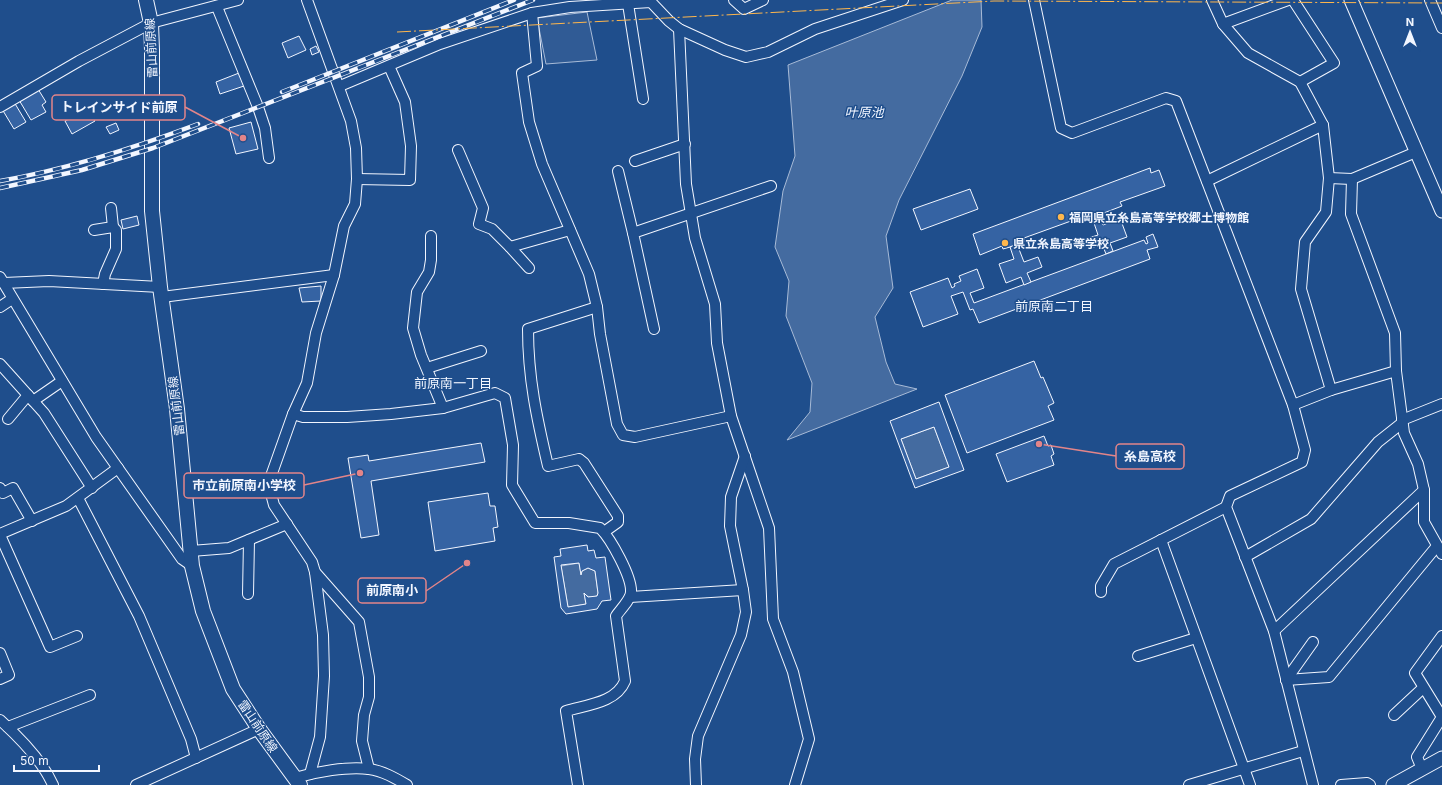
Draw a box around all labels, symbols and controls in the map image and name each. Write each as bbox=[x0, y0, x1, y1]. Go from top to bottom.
north arrow bbox=[1390, 12, 1430, 52]
text: N bbox=[1406, 15, 1414, 29]
street label: 雷山前原線 bbox=[142, 18, 160, 78]
callout: トレインサイド前原 bbox=[52, 95, 185, 120]
text: トレインサイド前原 bbox=[60, 99, 178, 115]
water label: 叶原池 bbox=[844, 104, 885, 120]
place label: 福岡県立糸島高等学校郷土博物館 bbox=[1069, 210, 1249, 225]
marker: 福岡県立糸島高等学校郷土博物館 bbox=[1056, 212, 1066, 222]
place label: 県立糸島高等学校 bbox=[1013, 236, 1109, 251]
marker: 県立糸島高等学校 bbox=[1000, 238, 1010, 248]
district label: 前原南二丁目 bbox=[1015, 298, 1093, 314]
street label: 雷山前原線 bbox=[165, 375, 187, 437]
district label: 前原南一丁目 bbox=[414, 375, 492, 391]
callout: 糸島高校 bbox=[1116, 444, 1184, 469]
text: 糸島高校 bbox=[1124, 448, 1176, 464]
callout: 市立前原南小学校 bbox=[184, 473, 304, 498]
text: 市立前原南小学校 bbox=[192, 477, 296, 493]
callout: 前原南小 bbox=[358, 578, 426, 603]
text: 前原南小 bbox=[366, 582, 419, 598]
street label: 雷山前原線 bbox=[235, 697, 281, 755]
scale bar bbox=[14, 747, 99, 773]
text: 50 m bbox=[20, 753, 49, 768]

